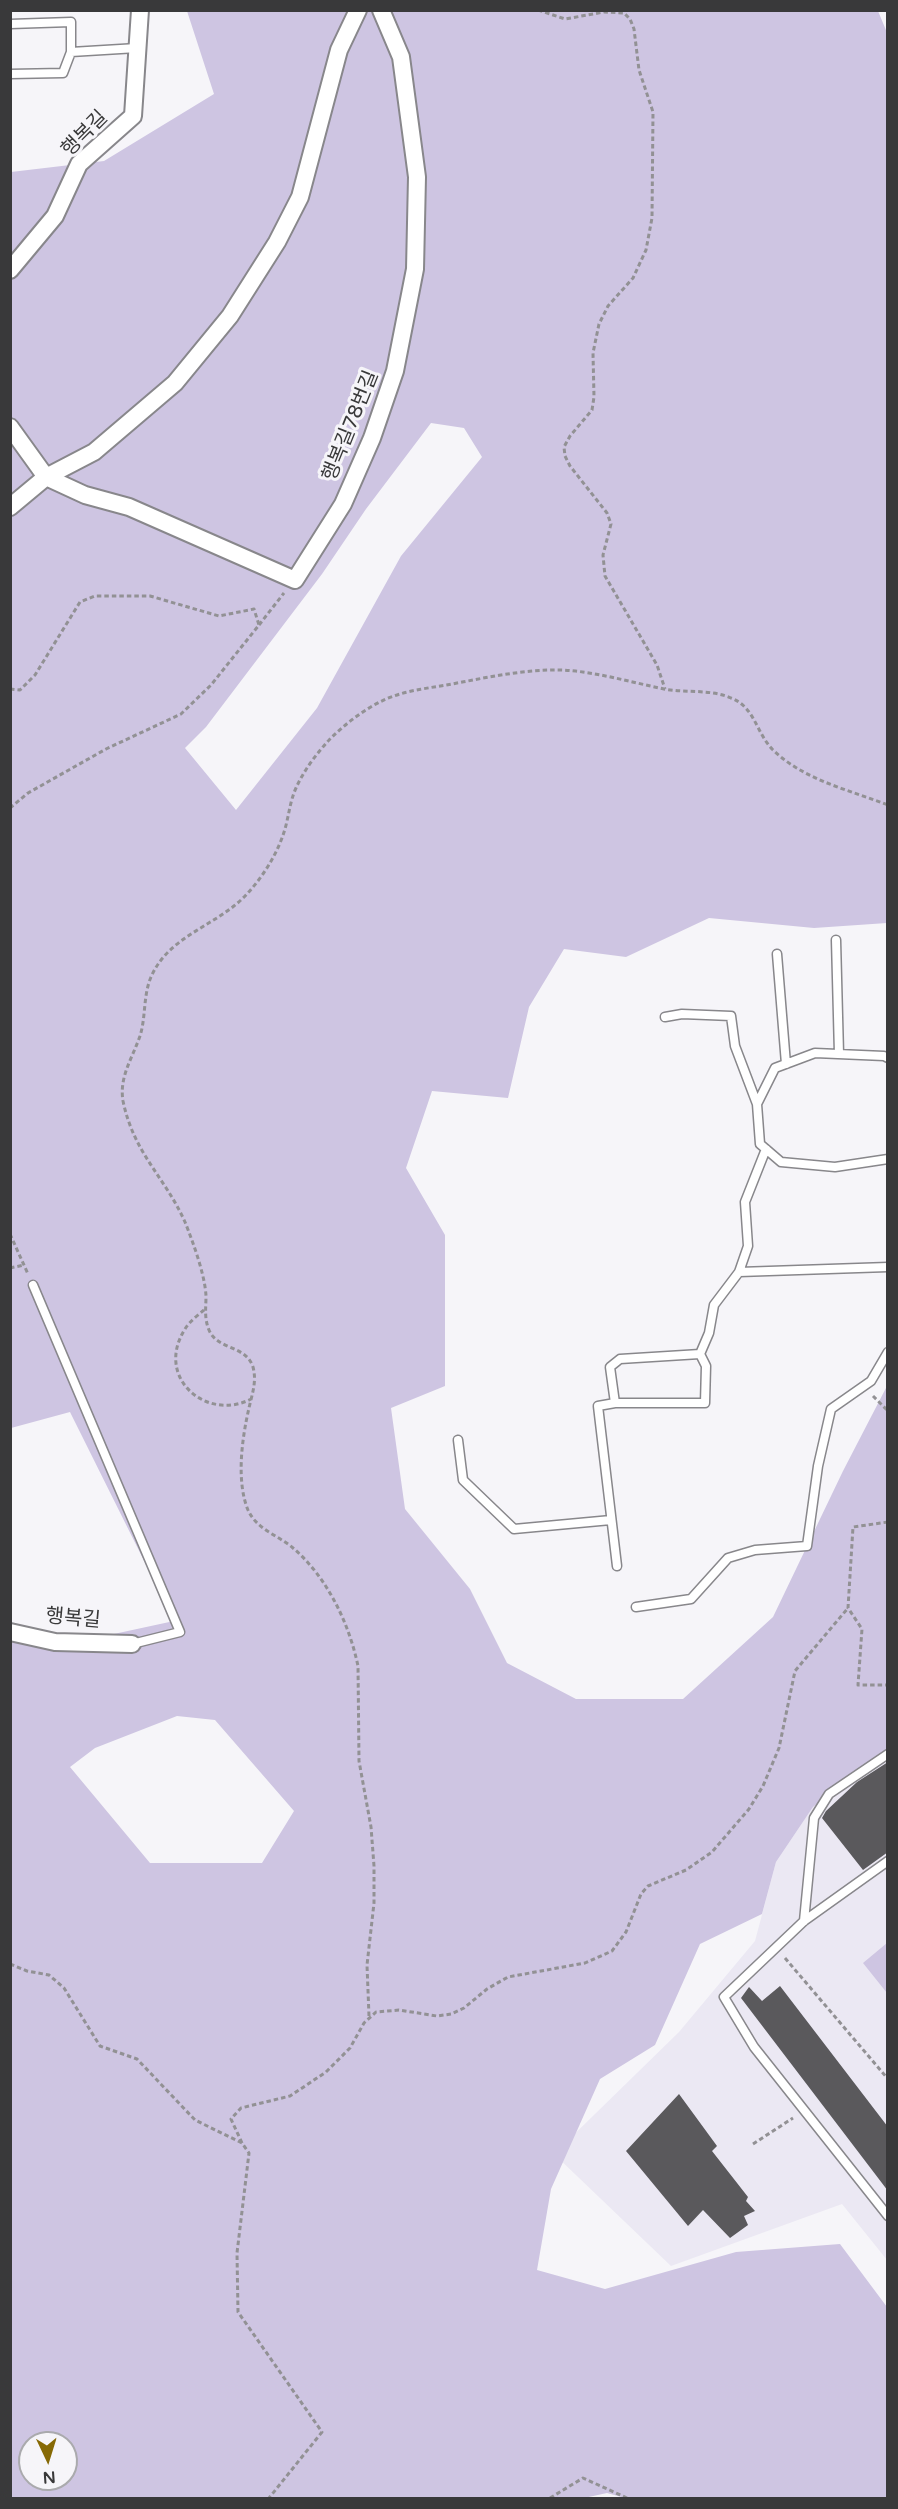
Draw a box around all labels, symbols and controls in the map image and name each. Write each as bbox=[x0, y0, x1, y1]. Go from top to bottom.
street label: 행복길 bbox=[57, 106, 113, 162]
street label: 행복길78번길 bbox=[318, 367, 384, 485]
street label: 행복길 bbox=[44, 1605, 102, 1633]
north arrow bbox=[18, 2431, 78, 2491]
text: N bbox=[42, 2467, 56, 2487]

